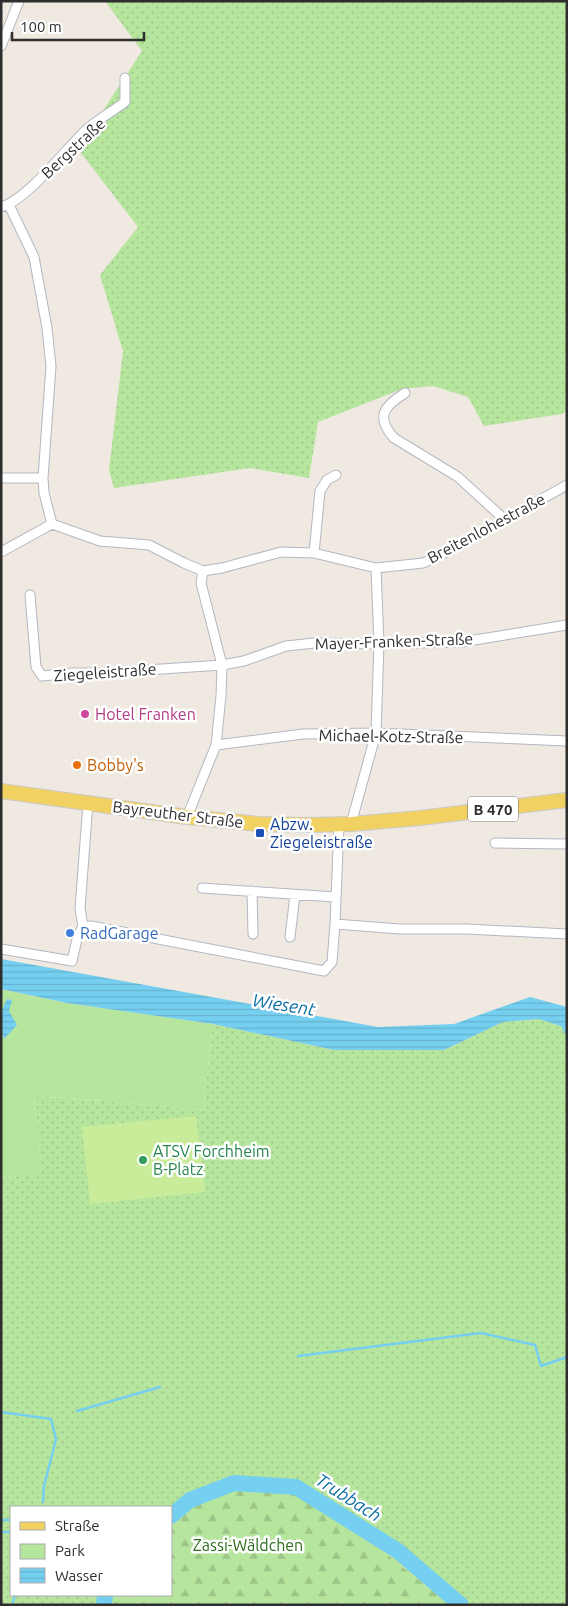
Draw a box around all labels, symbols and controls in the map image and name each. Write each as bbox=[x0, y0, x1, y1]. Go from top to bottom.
scale bar bbox=[12, 10, 145, 42]
text: 100 m bbox=[20, 18, 62, 35]
street label: Bergstraße bbox=[38, 114, 108, 182]
street label: Breitenlohestraße bbox=[424, 489, 548, 567]
street label: Mayer-Franken-Straße bbox=[315, 629, 473, 653]
street label: Ziegeleistraße bbox=[53, 659, 157, 685]
place label: Hotel Franken bbox=[95, 705, 196, 723]
marker: Hotel Franken bbox=[79, 708, 91, 720]
street label: Michael-Kotz-Straße bbox=[318, 726, 464, 746]
place label: Bobby's bbox=[87, 756, 144, 774]
marker: Bobby's bbox=[71, 759, 83, 771]
road number: B 470 bbox=[468, 796, 518, 822]
street label: Bayreuther Straße bbox=[112, 797, 244, 831]
place label: Abzw. Ziegeleistraße bbox=[270, 815, 373, 851]
marker: Abzw. Ziegeleistraße bbox=[254, 827, 266, 839]
place label: RadGarage bbox=[80, 924, 159, 942]
marker: RadGarage bbox=[64, 927, 76, 939]
water label: Wiesent bbox=[251, 989, 318, 1019]
place label: ATSV Forchheim B-Platz bbox=[153, 1142, 270, 1178]
marker: ATSV Forchheim B-Platz bbox=[137, 1154, 149, 1166]
water label: Trubbach bbox=[313, 1469, 385, 1525]
legend bbox=[10, 1506, 172, 1596]
text: Straße bbox=[55, 1517, 99, 1534]
park label: Zassi-Wäldchen bbox=[193, 1536, 303, 1554]
text: Park bbox=[55, 1542, 85, 1559]
text: Wasser bbox=[55, 1567, 104, 1584]

